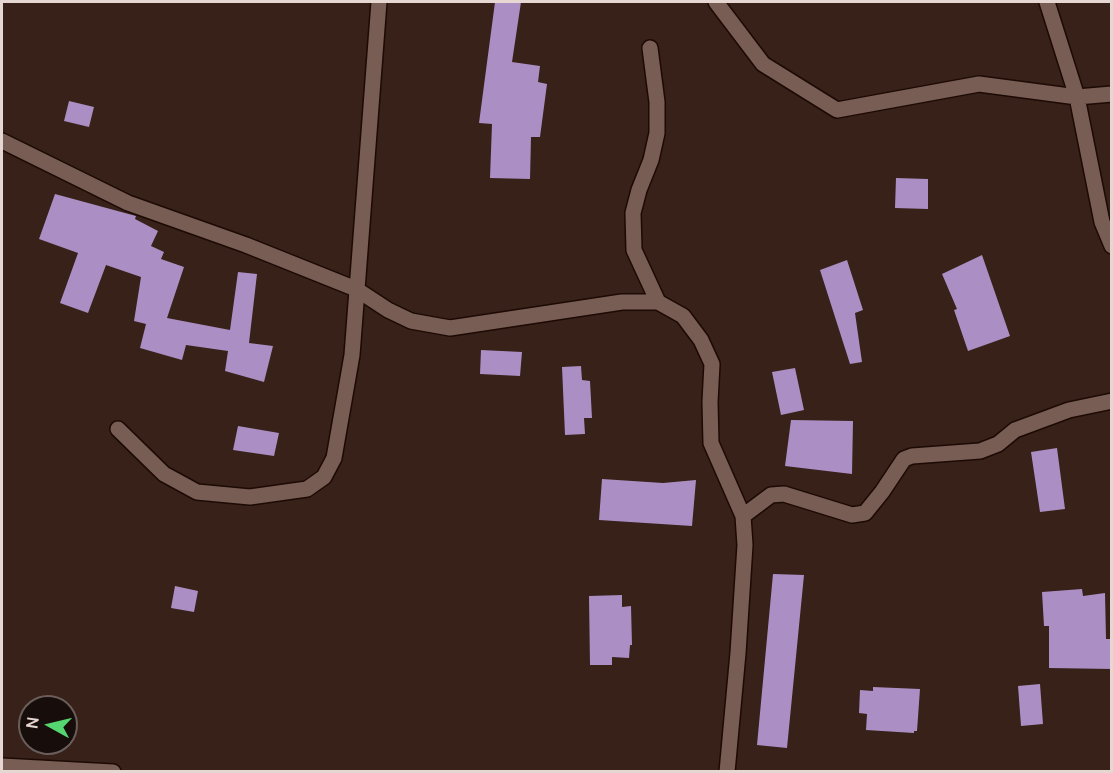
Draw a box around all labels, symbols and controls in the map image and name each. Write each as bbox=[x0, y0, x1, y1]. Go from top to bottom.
north arrow bbox=[18, 695, 78, 755]
text: N bbox=[20, 716, 44, 730]

